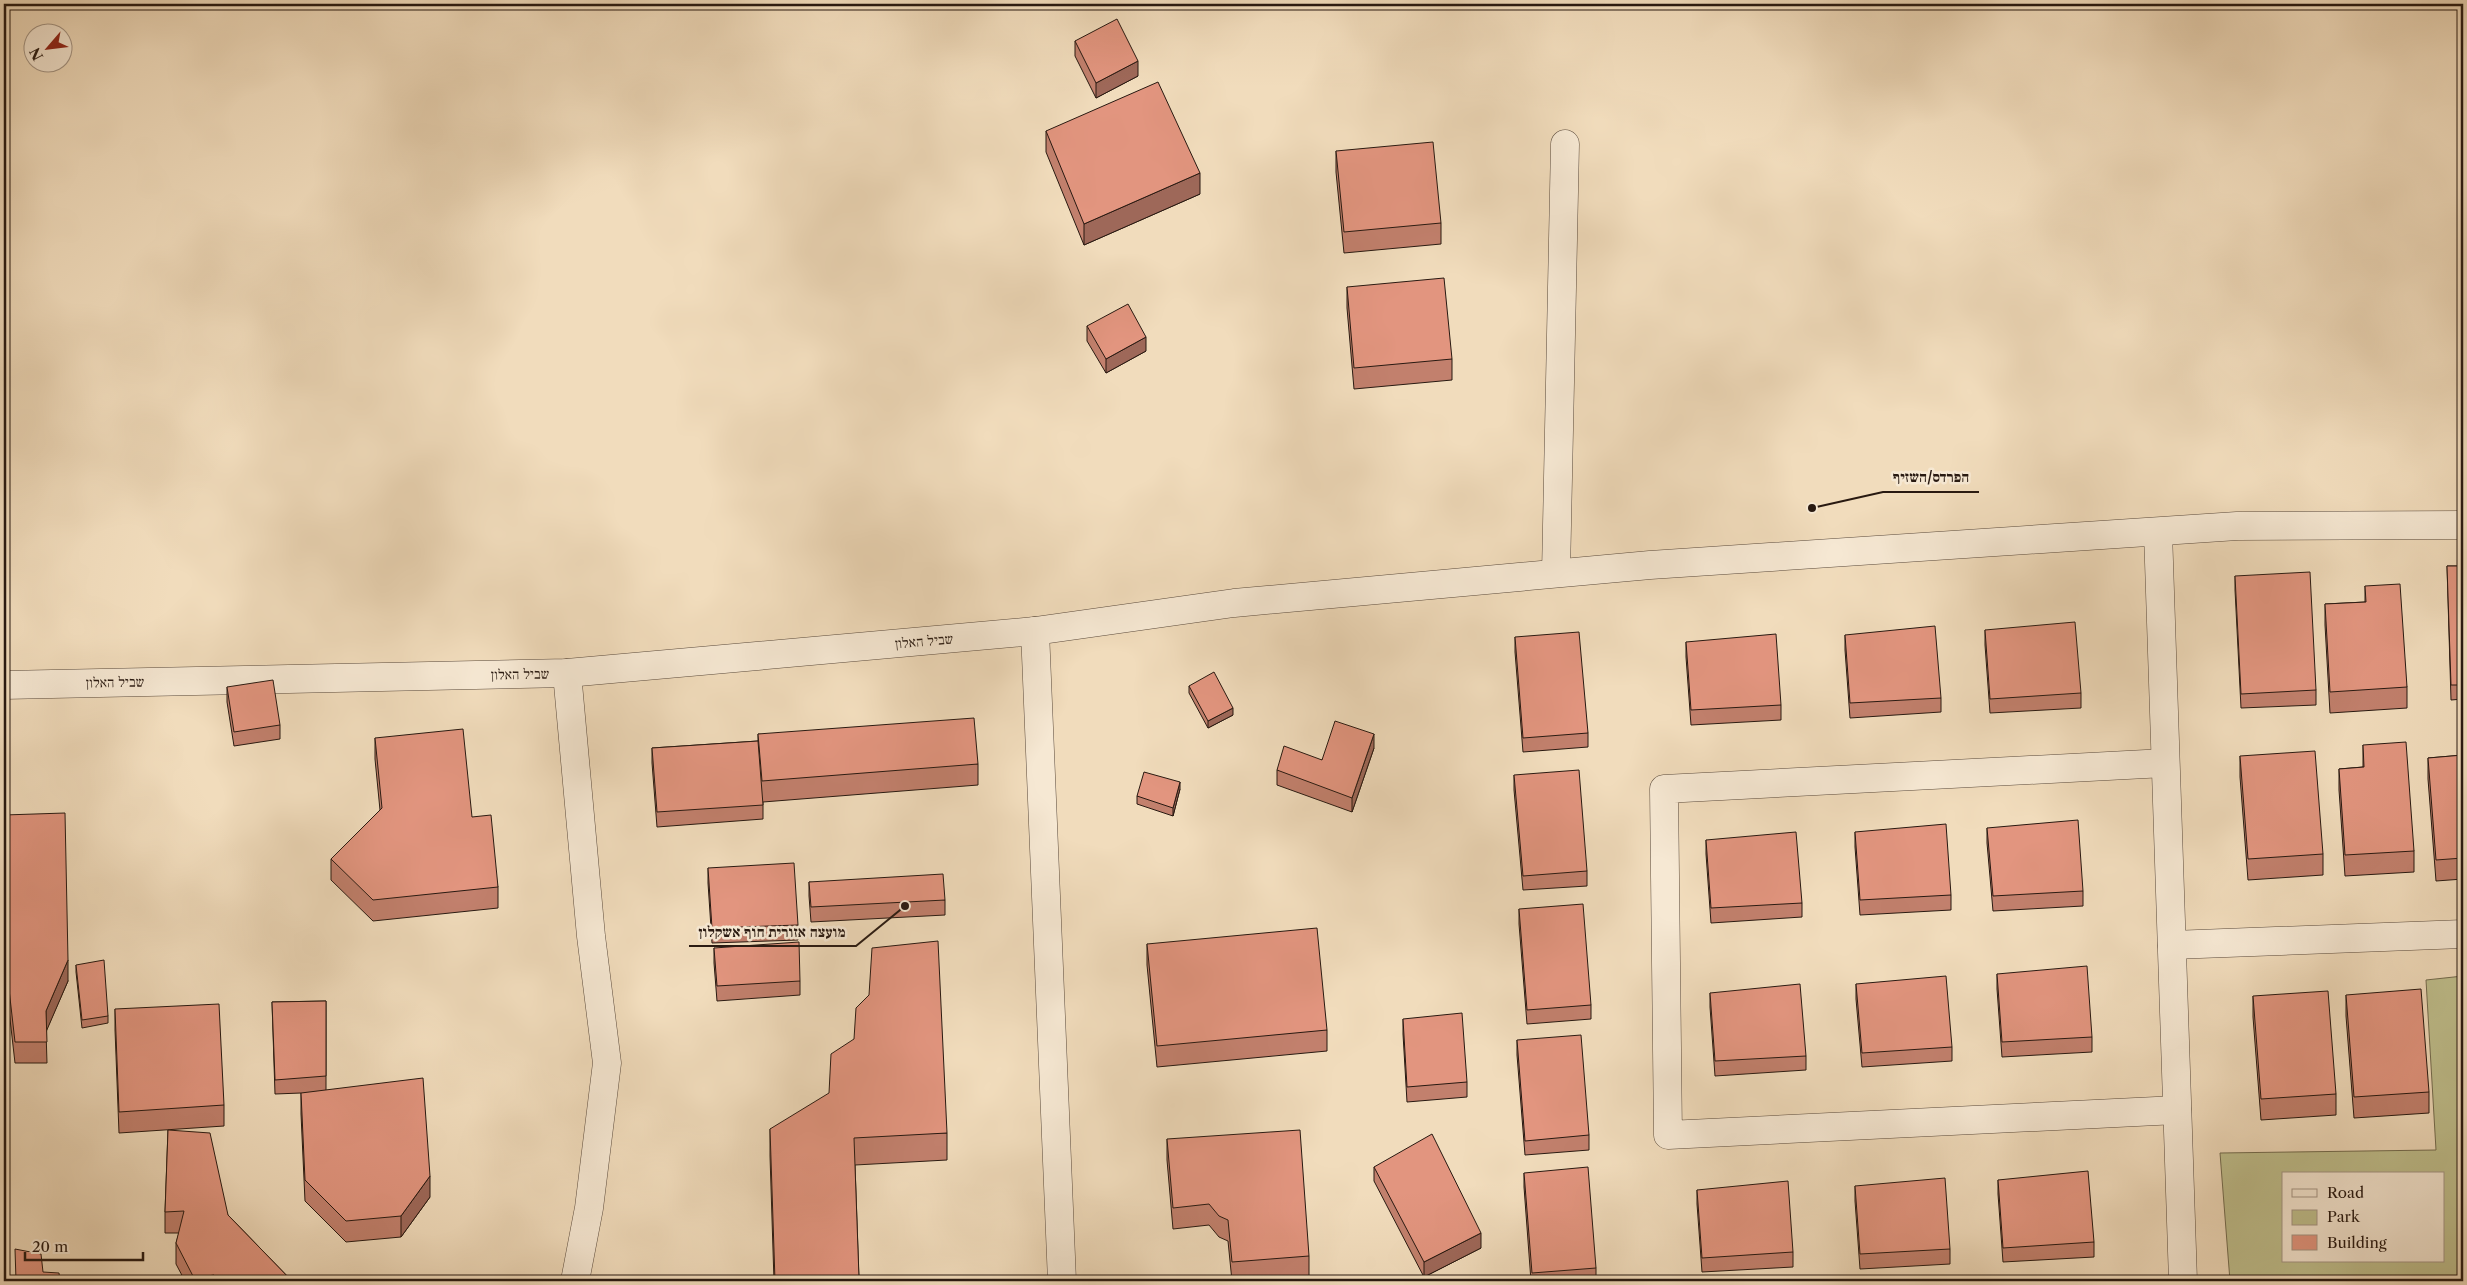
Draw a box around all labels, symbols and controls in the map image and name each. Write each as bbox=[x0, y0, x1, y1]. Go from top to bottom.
north arrow bbox=[22, 22, 72, 72]
text: N bbox=[26, 45, 47, 64]
callout: הפרדס/השזיף bbox=[1883, 462, 1979, 492]
text: הפרדס/השזיף bbox=[1893, 467, 1969, 486]
street label: שביל האלון bbox=[894, 629, 954, 653]
street label: שביל האלון bbox=[491, 664, 550, 684]
street label: שביל האלון bbox=[86, 672, 145, 692]
callout: מועצה אזורית חוף אשקלון bbox=[689, 916, 856, 946]
text: מועצה אזורית חוף אשקלון bbox=[698, 922, 846, 941]
legend bbox=[2282, 1172, 2444, 1262]
text: Road bbox=[2327, 1183, 2364, 1202]
text: Park bbox=[2327, 1207, 2361, 1226]
scale bar bbox=[25, 1230, 142, 1262]
text: Building bbox=[2327, 1233, 2387, 1252]
text: 20 m bbox=[32, 1237, 68, 1256]

